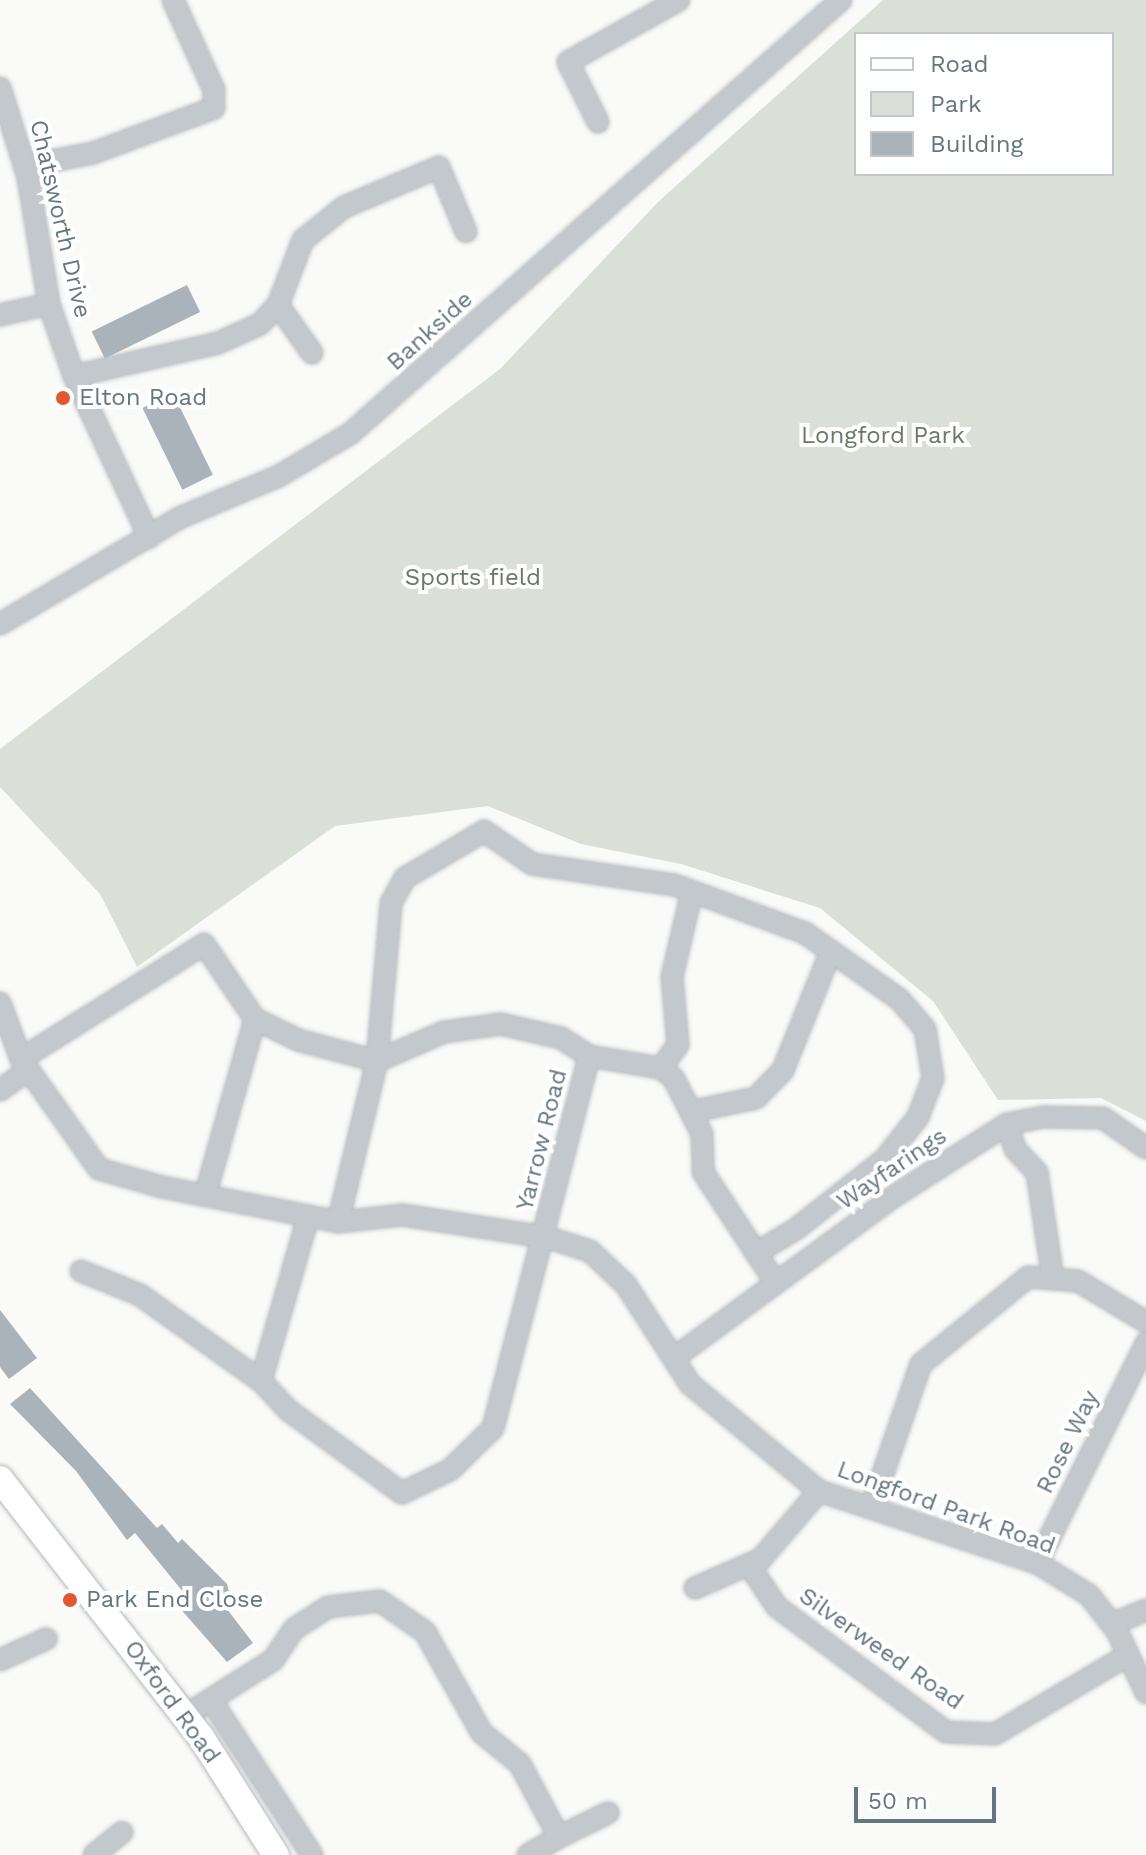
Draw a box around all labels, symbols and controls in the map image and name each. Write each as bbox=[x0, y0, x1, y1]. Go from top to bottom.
legend bbox=[854, 32, 1114, 176]
text: Road bbox=[930, 50, 989, 78]
text: Park bbox=[930, 90, 982, 118]
street label: Chatsworth Drive bbox=[23, 117, 97, 321]
text: Building bbox=[930, 130, 1023, 158]
street label: Bankside bbox=[381, 285, 479, 377]
place label: Elton Road bbox=[79, 384, 207, 412]
marker: Elton Road bbox=[54, 389, 72, 407]
park label: Longford Park bbox=[801, 422, 965, 450]
park label: Sports field bbox=[405, 564, 541, 592]
street label: Yarrow Road bbox=[510, 1066, 574, 1214]
street label: Wayfarings bbox=[832, 1122, 952, 1216]
street label: Rose Way bbox=[1031, 1385, 1105, 1499]
street label: Longford Park Road bbox=[833, 1455, 1059, 1561]
street label: Silverweed Road bbox=[793, 1582, 969, 1716]
place label: Park End Close bbox=[86, 1586, 264, 1614]
marker: Park End Close bbox=[61, 1591, 79, 1609]
street label: Oxford Road bbox=[118, 1635, 226, 1769]
scale bar bbox=[858, 1771, 1000, 1821]
text: 50 m bbox=[868, 1787, 928, 1815]

